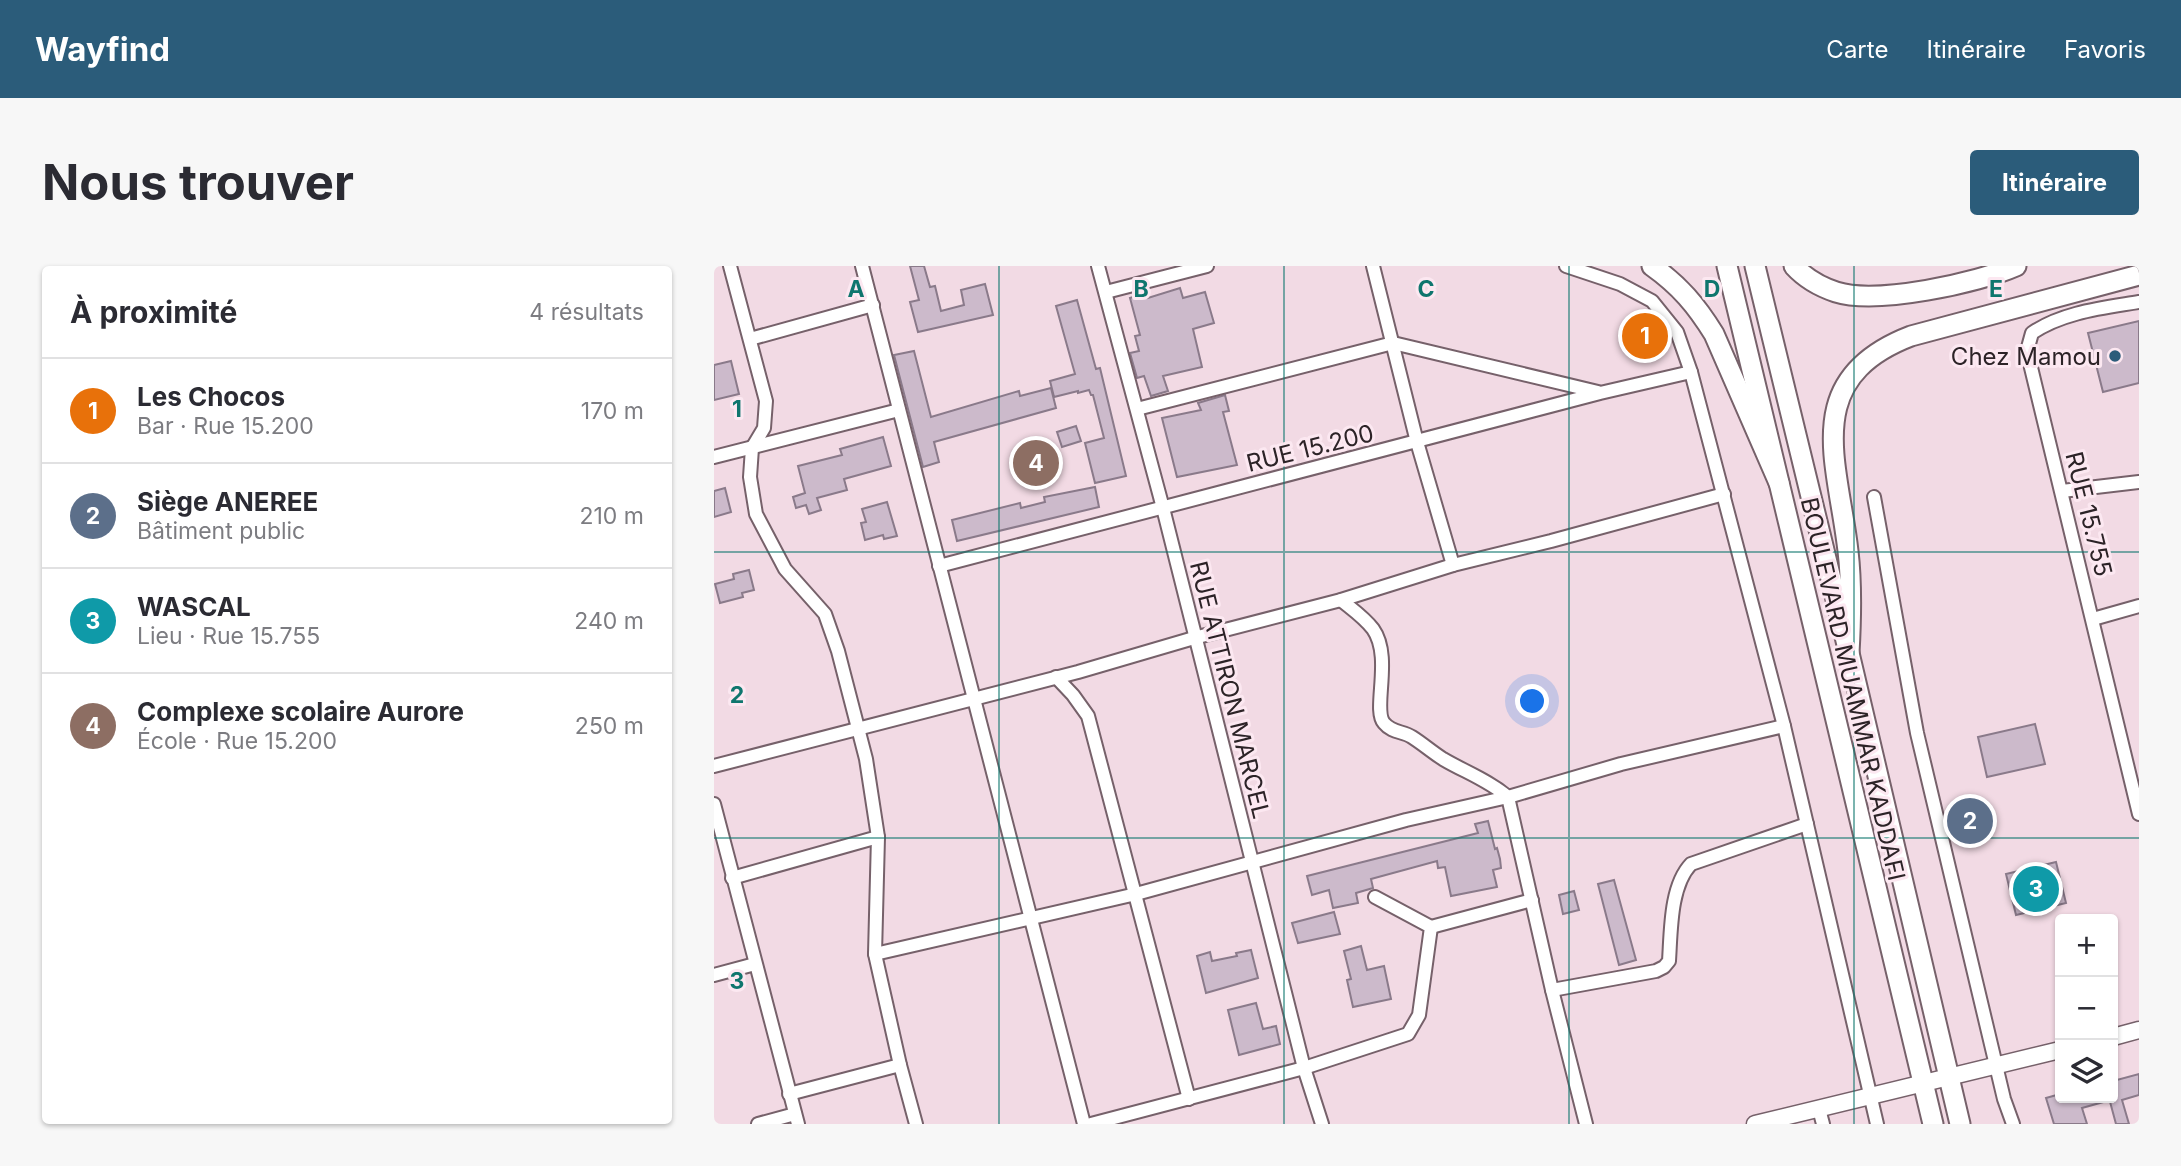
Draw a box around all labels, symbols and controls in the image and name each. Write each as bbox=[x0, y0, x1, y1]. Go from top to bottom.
text: Wayfind bbox=[35, 29, 170, 69]
text: Carte bbox=[1826, 35, 1888, 64]
text: Itinéraire bbox=[1926, 35, 2026, 64]
text: Favoris bbox=[2064, 35, 2146, 64]
button: Itinéraire bbox=[1970, 150, 2139, 215]
text: Nous trouver bbox=[42, 153, 354, 212]
text: A bbox=[847, 275, 865, 303]
text: B bbox=[1133, 275, 1149, 303]
text: C bbox=[1417, 275, 1435, 303]
text: D bbox=[1704, 275, 1720, 303]
text: E bbox=[1989, 275, 2003, 303]
text: À proximité bbox=[70, 294, 237, 330]
text: 4 résultats bbox=[529, 298, 644, 326]
pin: 1 bbox=[1622, 310, 1668, 362]
place label: Chez Mamou bbox=[1951, 342, 2101, 371]
marker: Chez Mamou bbox=[2107, 348, 2123, 364]
text: Les Chocos bbox=[137, 381, 285, 412]
text: 1 bbox=[732, 395, 742, 423]
text: 1 bbox=[88, 397, 98, 425]
text: 170 m bbox=[581, 397, 644, 425]
text: Bar · Rue 15.200 bbox=[137, 412, 314, 440]
street label: RUE 15.200 bbox=[1243, 418, 1377, 478]
pin: 4 bbox=[1013, 437, 1059, 489]
street label: RUE 15.755 bbox=[2060, 449, 2118, 579]
text: Siège ANEREE bbox=[137, 486, 318, 517]
street label: BOULEVARD MUAMMAR KADDAFI bbox=[1795, 495, 1911, 883]
text: 2 bbox=[86, 502, 100, 530]
text: 210 m bbox=[579, 502, 644, 530]
text: Bâtiment public bbox=[137, 517, 305, 545]
street label: RUE ATTIRON MARCEL bbox=[1184, 558, 1276, 822]
text: WASCAL bbox=[137, 591, 251, 622]
text: 3 bbox=[86, 607, 100, 635]
text: 240 m bbox=[574, 607, 644, 635]
text: Lieu · Rue 15.755 bbox=[137, 622, 320, 650]
text: 2 bbox=[730, 681, 744, 709]
your location bbox=[1515, 684, 1549, 718]
text: Complexe scolaire Aurore bbox=[137, 696, 464, 727]
text: 4 bbox=[85, 712, 101, 740]
text: 250 m bbox=[575, 712, 644, 740]
text: École · Rue 15.200 bbox=[137, 727, 337, 755]
pin: 2 bbox=[1947, 795, 1993, 847]
pin: 3 bbox=[2013, 863, 2059, 915]
map controls bbox=[2055, 914, 2118, 1103]
button: + bbox=[2055, 914, 2118, 977]
text: 3 bbox=[730, 967, 744, 995]
button: − bbox=[2055, 977, 2118, 1040]
button: layers bbox=[2055, 1040, 2118, 1103]

